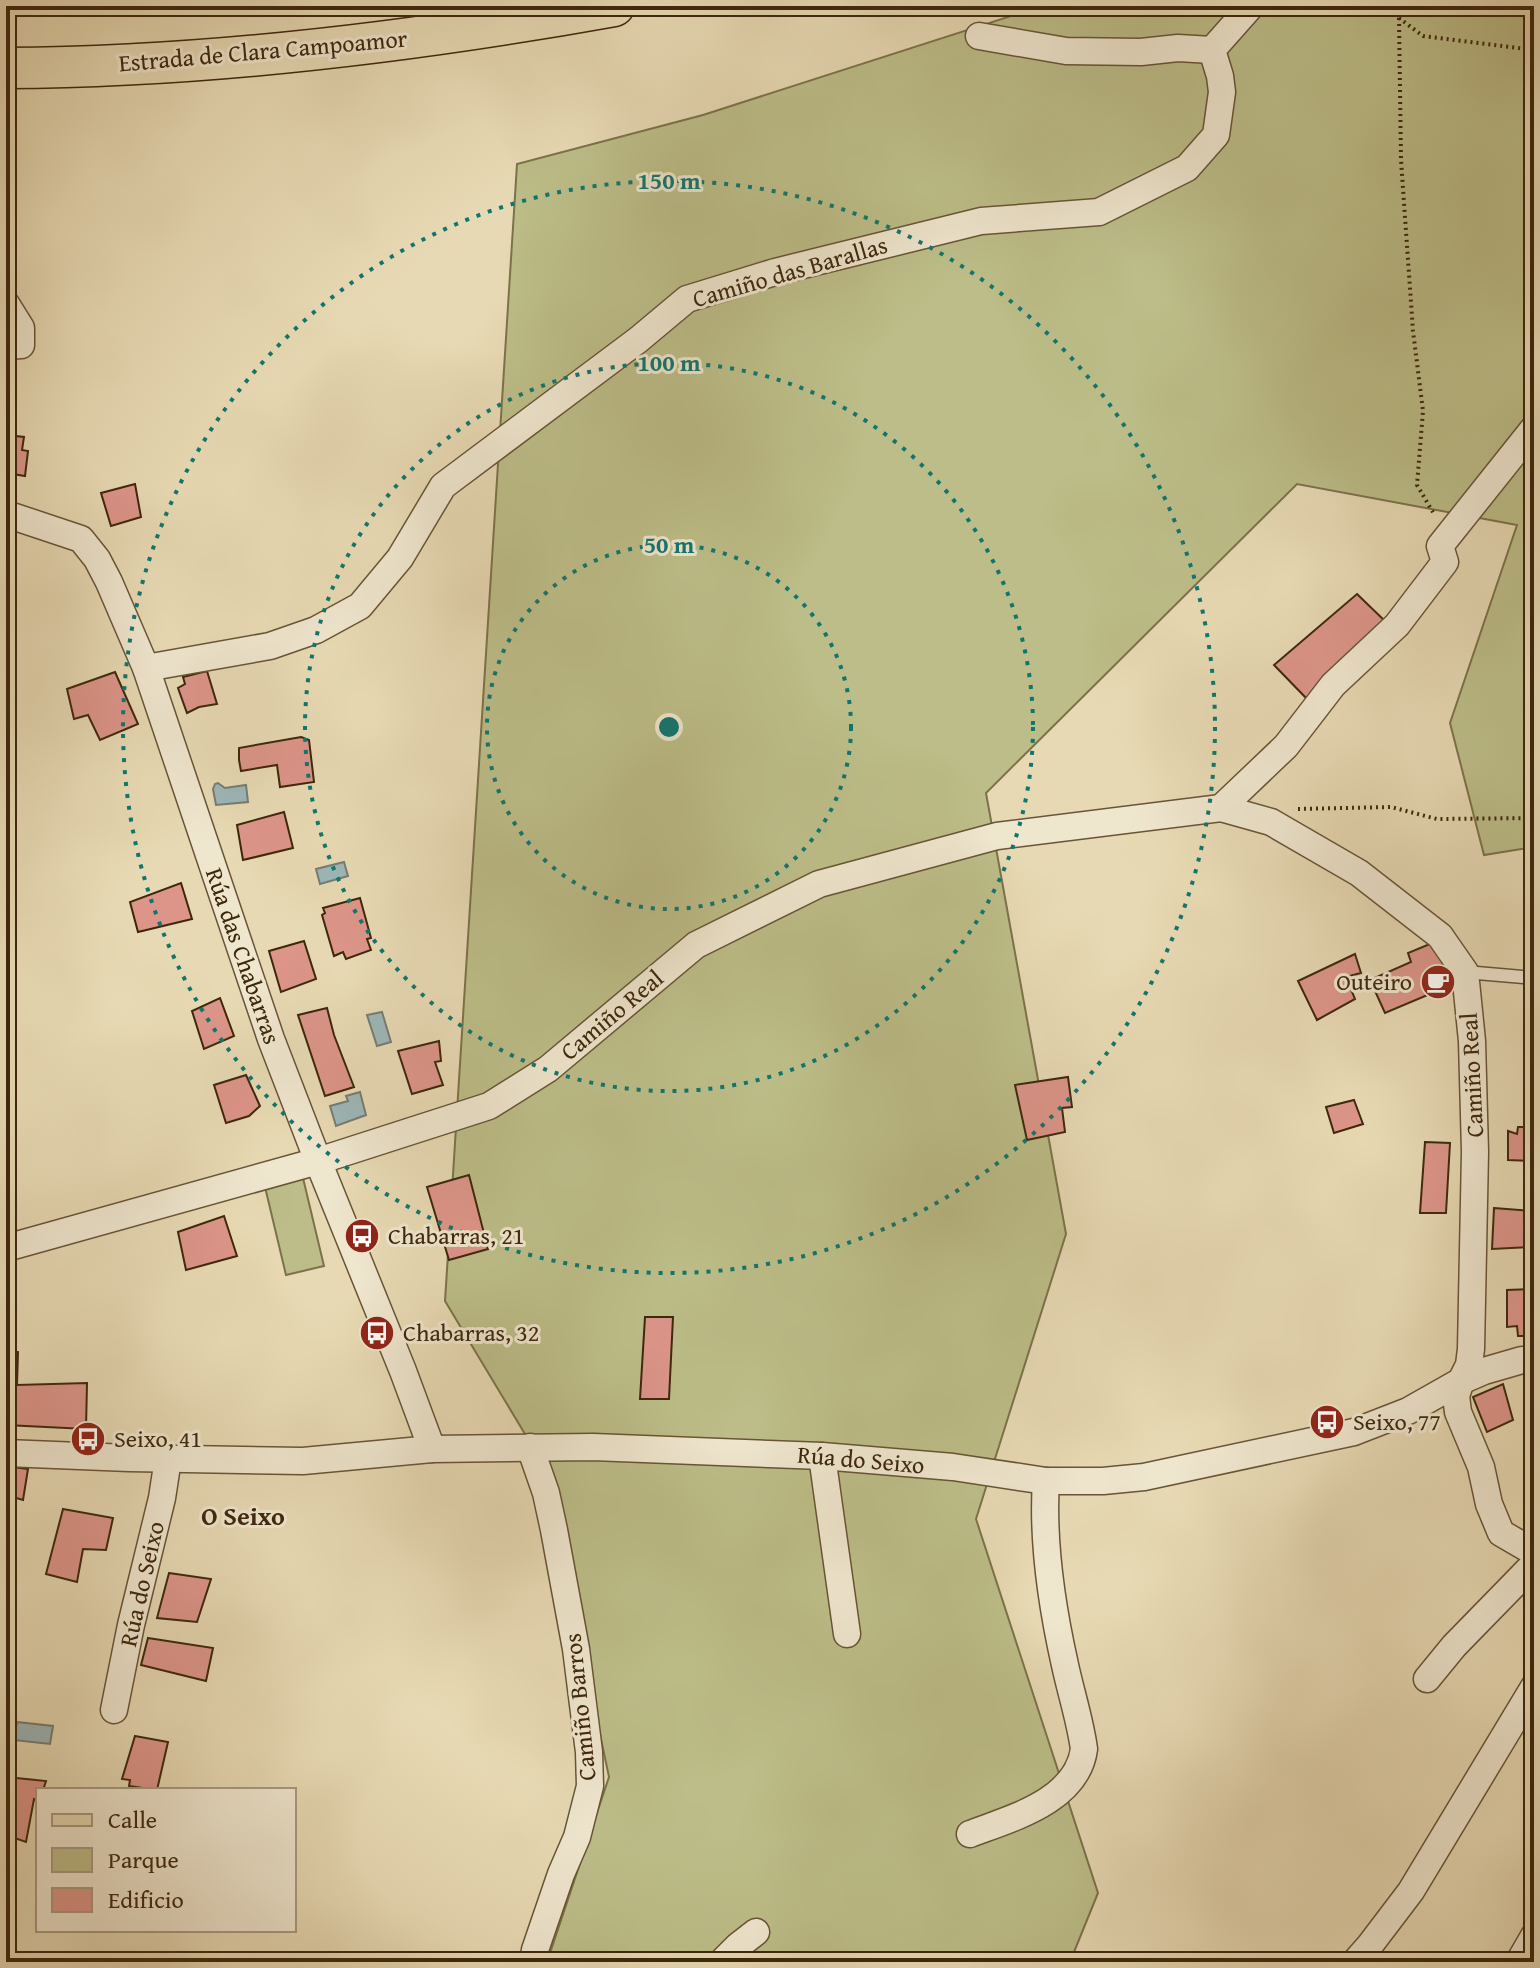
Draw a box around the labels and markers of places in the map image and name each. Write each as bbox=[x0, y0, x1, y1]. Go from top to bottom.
centre of rings bbox=[655, 713, 683, 741]
cafe icon: Outeiro bbox=[1419, 963, 1457, 1001]
place label: Outeiro bbox=[1336, 964, 1412, 999]
bus stop icon: Chabarras, 21 bbox=[343, 1217, 381, 1255]
place label: Chabarras, 21 bbox=[388, 1218, 524, 1253]
bus stop icon: Chabarras, 32 bbox=[358, 1314, 396, 1352]
place label: Chabarras, 32 bbox=[403, 1315, 539, 1350]
bus stop icon: Seixo, 77 bbox=[1308, 1403, 1346, 1441]
place label: Seixo, 77 bbox=[1353, 1404, 1441, 1439]
bus stop icon: Seixo, 41 bbox=[69, 1420, 107, 1458]
place label: Seixo, 41 bbox=[114, 1421, 202, 1456]

